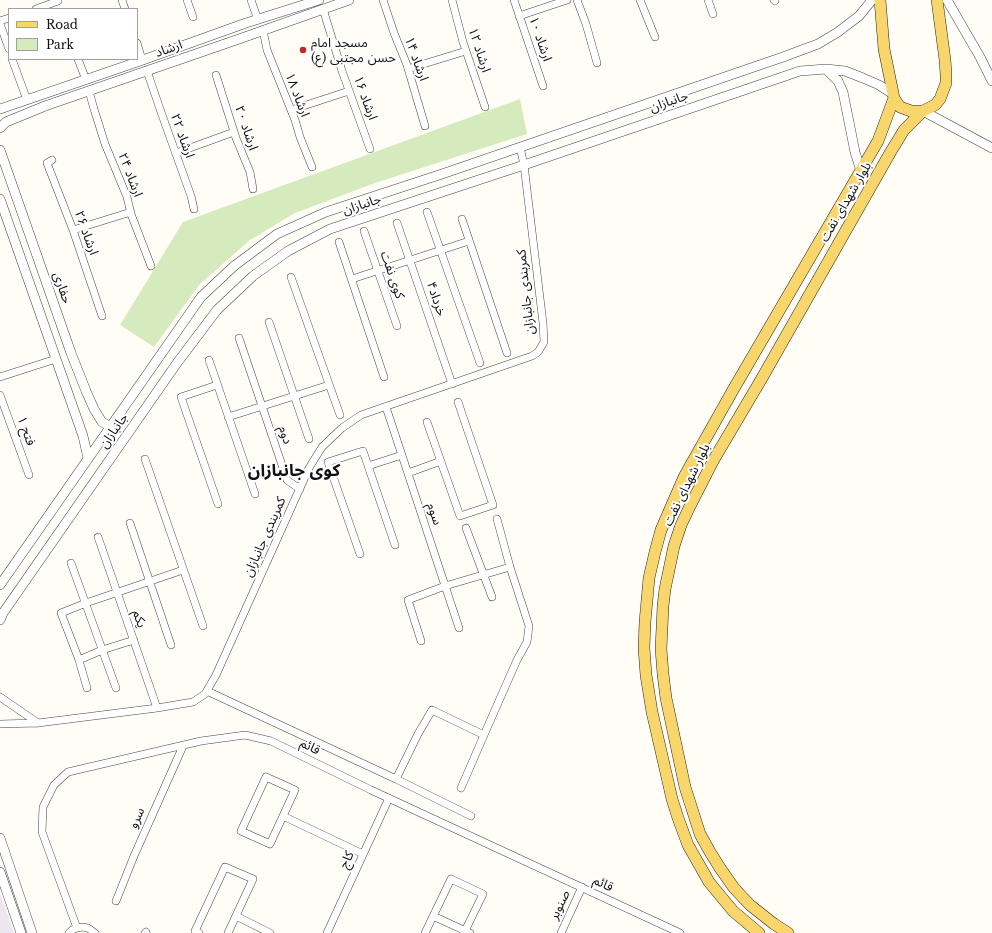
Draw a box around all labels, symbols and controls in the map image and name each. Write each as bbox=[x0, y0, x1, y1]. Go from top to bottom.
legend bbox=[8, 8, 138, 60]
street label: ارشاد ۱۰ bbox=[525, 15, 555, 63]
text: Road bbox=[46, 17, 78, 32]
street label: ارشاد ۱۲ bbox=[464, 26, 494, 74]
place label: مسجد امام حسن مجتبی (ع) bbox=[311, 35, 396, 66]
street label: ارشاد ۱۴ bbox=[401, 35, 431, 83]
text: Park bbox=[46, 37, 74, 52]
street label: ارشاد bbox=[153, 37, 185, 61]
marker: مسجد امام حسن مجتبی (ع) bbox=[298, 45, 308, 55]
street label: ارشاد ۱۸ bbox=[281, 71, 313, 119]
street label: ارشاد ۱۶ bbox=[350, 74, 380, 122]
street label: جانبازان bbox=[648, 88, 690, 116]
street label: ارشاد ۲۰ bbox=[231, 104, 261, 152]
street label: ارشاد ۲۲ bbox=[167, 112, 197, 160]
street label: ارشاد ۲۴ bbox=[114, 151, 146, 199]
street label: بلوار شهدای نفت bbox=[817, 159, 875, 245]
street label: جانبازان bbox=[341, 191, 383, 219]
street label: ارشاد ۲۶ bbox=[71, 209, 101, 257]
street label: کوی نفت bbox=[377, 249, 407, 301]
street label: کمربندی جانبازان bbox=[514, 249, 538, 335]
street label: حفاری bbox=[49, 270, 75, 306]
street label: خرداد۴ bbox=[423, 280, 449, 318]
street label: جانبازان bbox=[96, 410, 132, 452]
street label: فتح ۱ bbox=[13, 414, 39, 448]
street label: دوم bbox=[275, 424, 295, 446]
street label: بلوار شهدای نفت bbox=[660, 441, 714, 529]
district label: کوی جانبازان bbox=[248, 461, 340, 481]
street label: کمربندی جانبازان bbox=[240, 495, 290, 579]
street label: سوم bbox=[423, 501, 445, 527]
street label: یکم bbox=[129, 608, 149, 630]
street label: قائم bbox=[297, 736, 323, 758]
street label: سرو bbox=[126, 805, 148, 831]
street label: کاج bbox=[336, 849, 358, 871]
street label: قائم bbox=[590, 873, 616, 895]
street label: صنوبر bbox=[546, 888, 574, 922]

